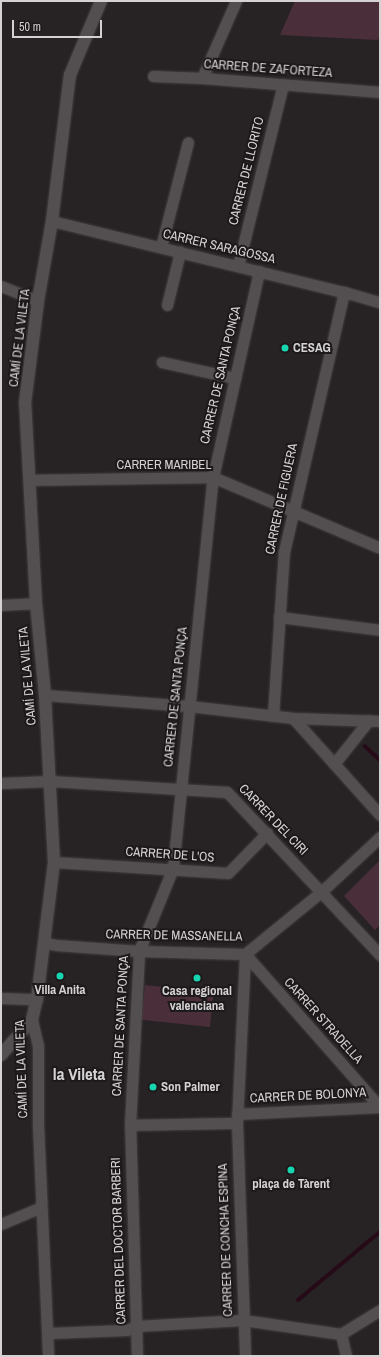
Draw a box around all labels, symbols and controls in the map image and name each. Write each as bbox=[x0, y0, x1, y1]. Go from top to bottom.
scale bar bbox=[14, 12, 104, 38]
text: 50 m bbox=[19, 19, 41, 35]
street label: CARRER DE ZAFORTEZA bbox=[203, 57, 333, 81]
street label: CARRER DE LLORITO bbox=[226, 115, 268, 227]
street label: CARRER SARAGOSSA bbox=[161, 226, 277, 268]
street label: CAMÍ DE LA VILETA bbox=[6, 288, 34, 388]
street label: CARRER DE SANTA PONÇA bbox=[197, 304, 245, 446]
place label: CESAG bbox=[293, 340, 331, 356]
marker: CESAG bbox=[280, 343, 290, 353]
street label: CARRER DE FIGUERA bbox=[263, 442, 301, 556]
street label: CARRER MARIBEL bbox=[117, 457, 211, 473]
street label: CAMÍ DE LA VILETA bbox=[16, 626, 40, 726]
street label: CARRER DE SANTA PONÇA bbox=[161, 626, 191, 768]
street label: CARRER DEL CIRI bbox=[235, 781, 311, 859]
street label: CARRER DE L'OS bbox=[125, 844, 215, 866]
street label: CARRER DE MASSANELLA bbox=[105, 927, 243, 945]
street label: CARRER DE SANTA PONÇA bbox=[110, 955, 132, 1097]
marker: Villa Anita bbox=[55, 971, 65, 981]
marker: Casa regional valenciana bbox=[192, 973, 202, 983]
street label: CARRER STRADELLA bbox=[280, 975, 366, 1067]
place label: Villa Anita bbox=[34, 982, 86, 998]
place label: Casa regional valenciana bbox=[162, 984, 232, 1015]
street label: CAMÍ DE LA VILETA bbox=[12, 1019, 32, 1119]
district label: la Vileta bbox=[53, 1064, 105, 1084]
place label: Son Palmer bbox=[161, 1079, 220, 1095]
marker: Son Palmer bbox=[148, 1082, 158, 1092]
street label: CARRER DE BOLONYA bbox=[249, 1085, 367, 1107]
street label: CARRER DEL DOCTOR BARBERI bbox=[108, 1157, 130, 1325]
street label: CARRER DE CONCHA ESPINA bbox=[216, 1163, 236, 1317]
marker: plaça de Tàrent bbox=[286, 1165, 296, 1175]
place label: plaça de Tàrent bbox=[252, 1176, 330, 1192]

